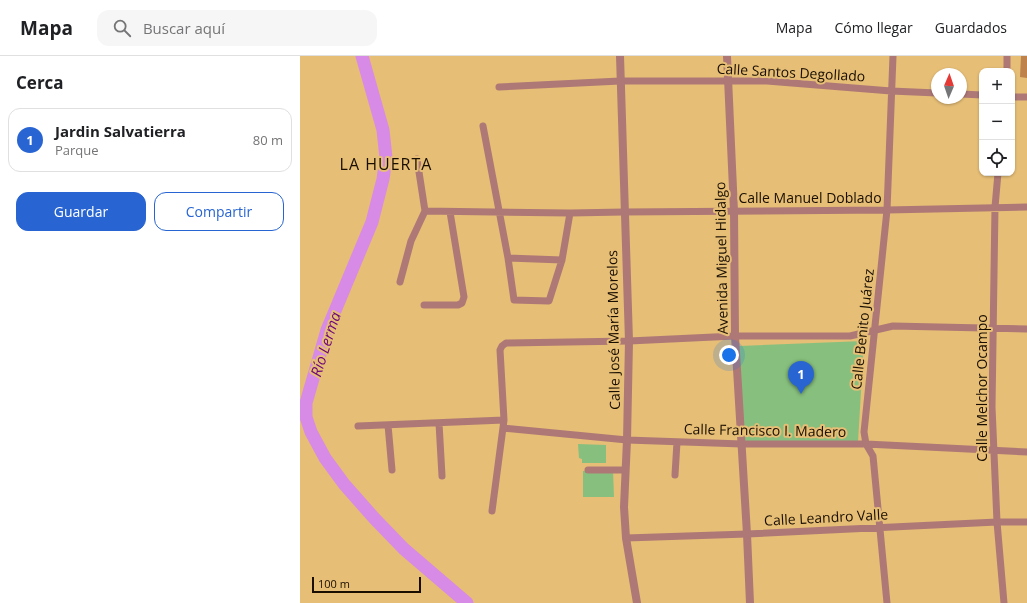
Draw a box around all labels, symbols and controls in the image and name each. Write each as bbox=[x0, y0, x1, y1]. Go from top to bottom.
search box bbox=[97, 10, 377, 46]
text: Mapa bbox=[20, 15, 73, 41]
icon: search bbox=[111, 17, 133, 39]
text: Buscar aquí bbox=[143, 18, 225, 38]
text: Mapa bbox=[776, 18, 812, 37]
text: Cómo llegar bbox=[834, 18, 913, 37]
text: Guardados bbox=[935, 18, 1007, 37]
street label: Calle Santos Degollado bbox=[716, 59, 866, 85]
north arrow bbox=[931, 68, 967, 104]
map controls bbox=[979, 68, 1015, 176]
button: + bbox=[979, 68, 1015, 104]
text: Cerca bbox=[16, 71, 64, 94]
button: − bbox=[979, 104, 1015, 140]
text: Jardin Salvatierra bbox=[55, 121, 186, 141]
text: 1 bbox=[26, 131, 34, 149]
text: 80 m bbox=[253, 131, 283, 149]
button: locate bbox=[979, 140, 1015, 176]
text: Parque bbox=[55, 141, 99, 159]
district label: LA HUERTA bbox=[340, 153, 432, 175]
street label: Avenida Miguel Hidalgo bbox=[710, 181, 732, 335]
street label: Calle Manuel Doblado bbox=[738, 188, 882, 207]
button: Guardar bbox=[16, 192, 146, 231]
button: Compartir bbox=[154, 192, 284, 231]
street label: Calle José María Morelos bbox=[602, 250, 624, 410]
street label: Calle Benito Juárez bbox=[846, 267, 878, 390]
water label: Río Lerma bbox=[305, 309, 345, 379]
street label: Calle Melchor Ocampo bbox=[972, 314, 991, 462]
your location bbox=[719, 345, 739, 365]
pin: 1 bbox=[788, 361, 814, 394]
street label: Calle Francisco I. Madero bbox=[684, 419, 846, 441]
street label: Calle Leandro Valle bbox=[764, 504, 889, 530]
scale bar bbox=[312, 575, 421, 594]
text: 100 m bbox=[318, 576, 350, 591]

